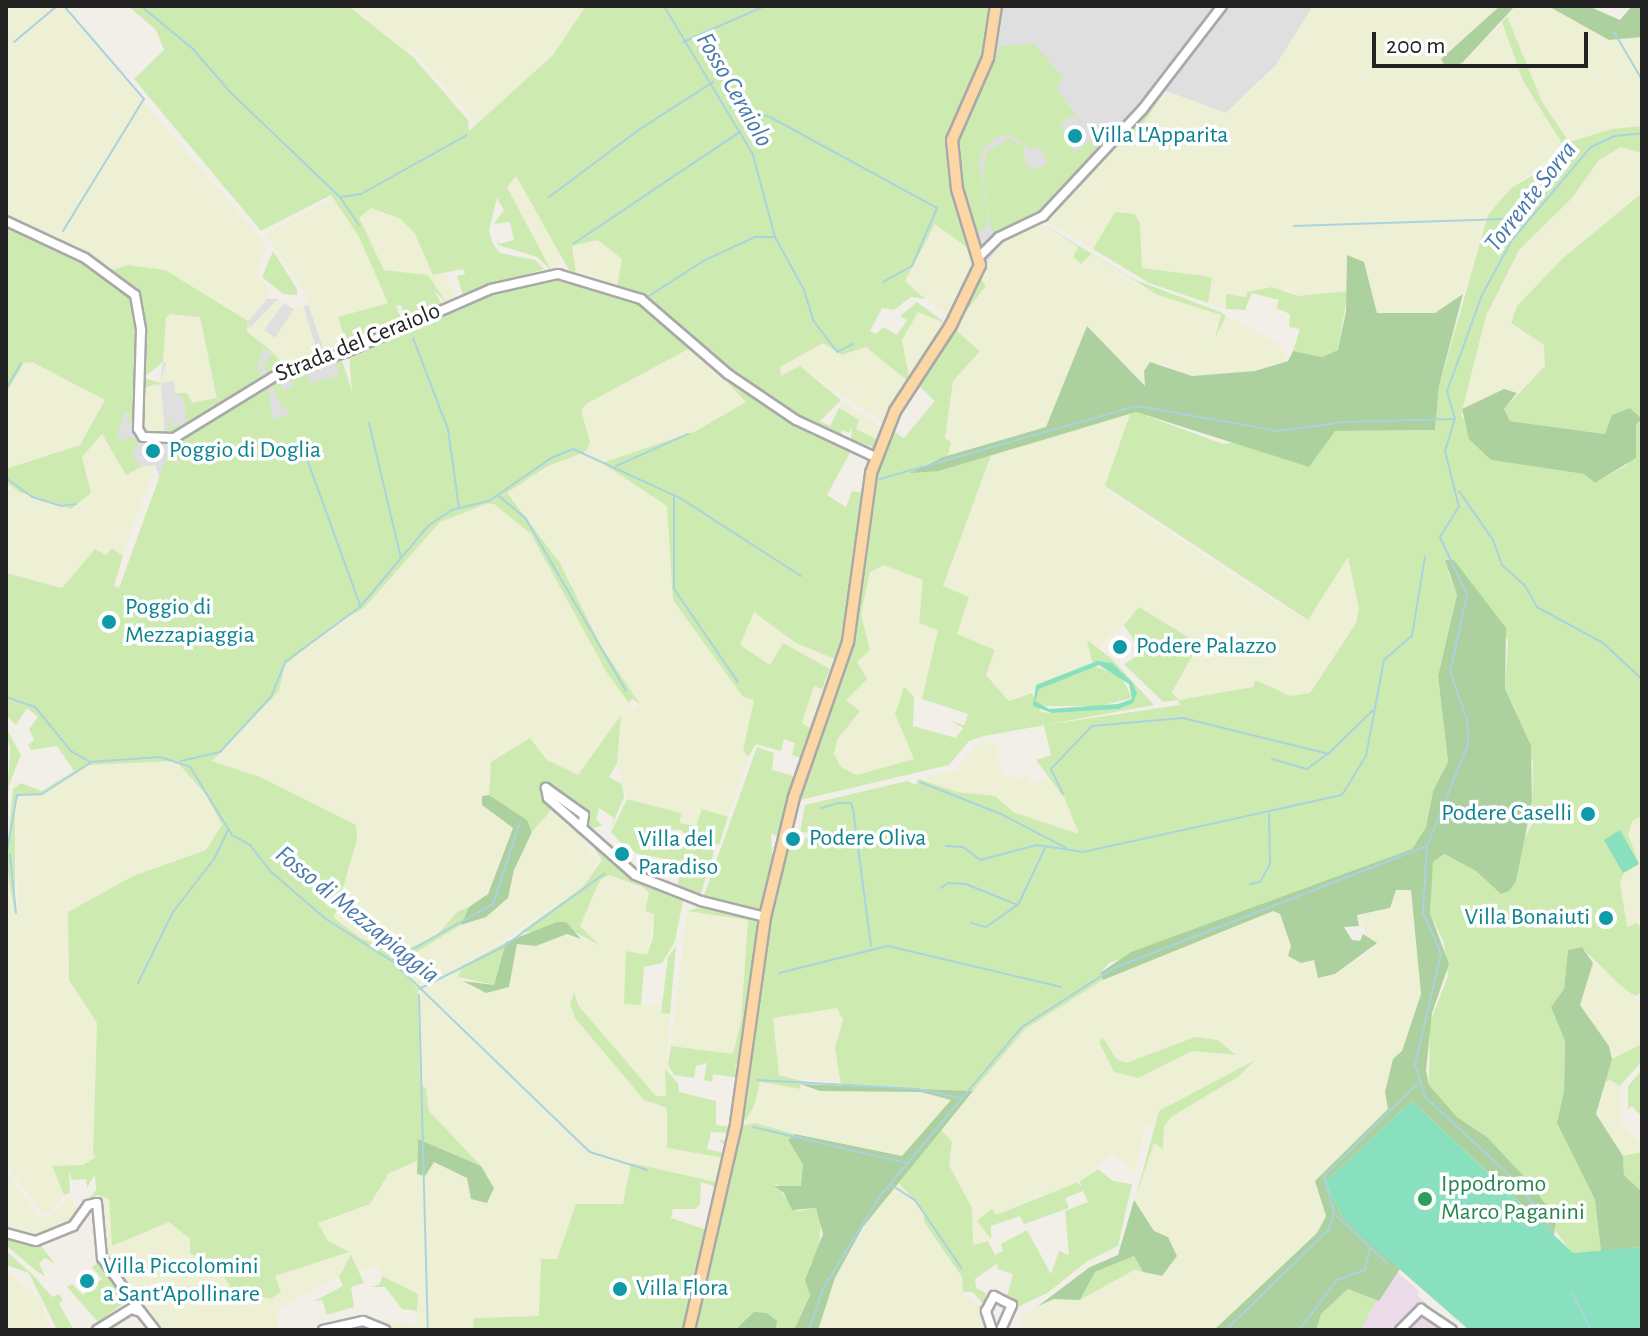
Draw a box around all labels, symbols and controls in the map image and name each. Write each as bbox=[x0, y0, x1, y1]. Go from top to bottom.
scale bar bbox=[1376, 16, 1592, 66]
water label: Fosso Ceraiolo bbox=[689, 27, 779, 153]
text: 200 m bbox=[1386, 34, 1445, 58]
place label: Villa L'Apparita bbox=[1091, 122, 1228, 150]
marker: Villa L'Apparita bbox=[1066, 127, 1084, 145]
water label: Torrente Sorra bbox=[1478, 135, 1584, 259]
street label: Strada del Ceraiolo bbox=[271, 297, 445, 389]
place label: Poggio di Doglia bbox=[169, 437, 321, 465]
marker: Poggio di Doglia bbox=[144, 442, 162, 460]
place label: Poggio di Mezzapiaggia bbox=[125, 594, 255, 650]
marker: Poggio di Mezzapiaggia bbox=[100, 613, 118, 631]
place label: Podere Palazzo bbox=[1136, 633, 1277, 661]
marker: Podere Palazzo bbox=[1111, 638, 1129, 656]
place label: Podere Caselli bbox=[1441, 800, 1572, 828]
marker: Podere Caselli bbox=[1579, 805, 1597, 823]
place label: Podere Oliva bbox=[809, 825, 926, 853]
place label: Villa del Paradiso bbox=[638, 826, 718, 882]
marker: Podere Oliva bbox=[784, 830, 802, 848]
water label: Fosso di Mezzapiaggia bbox=[269, 839, 445, 991]
marker: Villa del Paradiso bbox=[613, 845, 631, 863]
place label: Villa Bonaiuti bbox=[1465, 904, 1590, 932]
marker: Villa Bonaiuti bbox=[1597, 909, 1615, 927]
place label: Ippodromo Marco Paganini bbox=[1441, 1171, 1585, 1227]
marker: Ippodromo Marco Paganini bbox=[1416, 1190, 1434, 1208]
place label: Villa Piccolomini a Sant'Apollinare bbox=[103, 1253, 260, 1309]
marker: Villa Piccolomini a Sant'Apollinare bbox=[78, 1272, 96, 1290]
place label: Villa Flora bbox=[636, 1275, 729, 1303]
marker: Villa Flora bbox=[611, 1280, 629, 1298]

